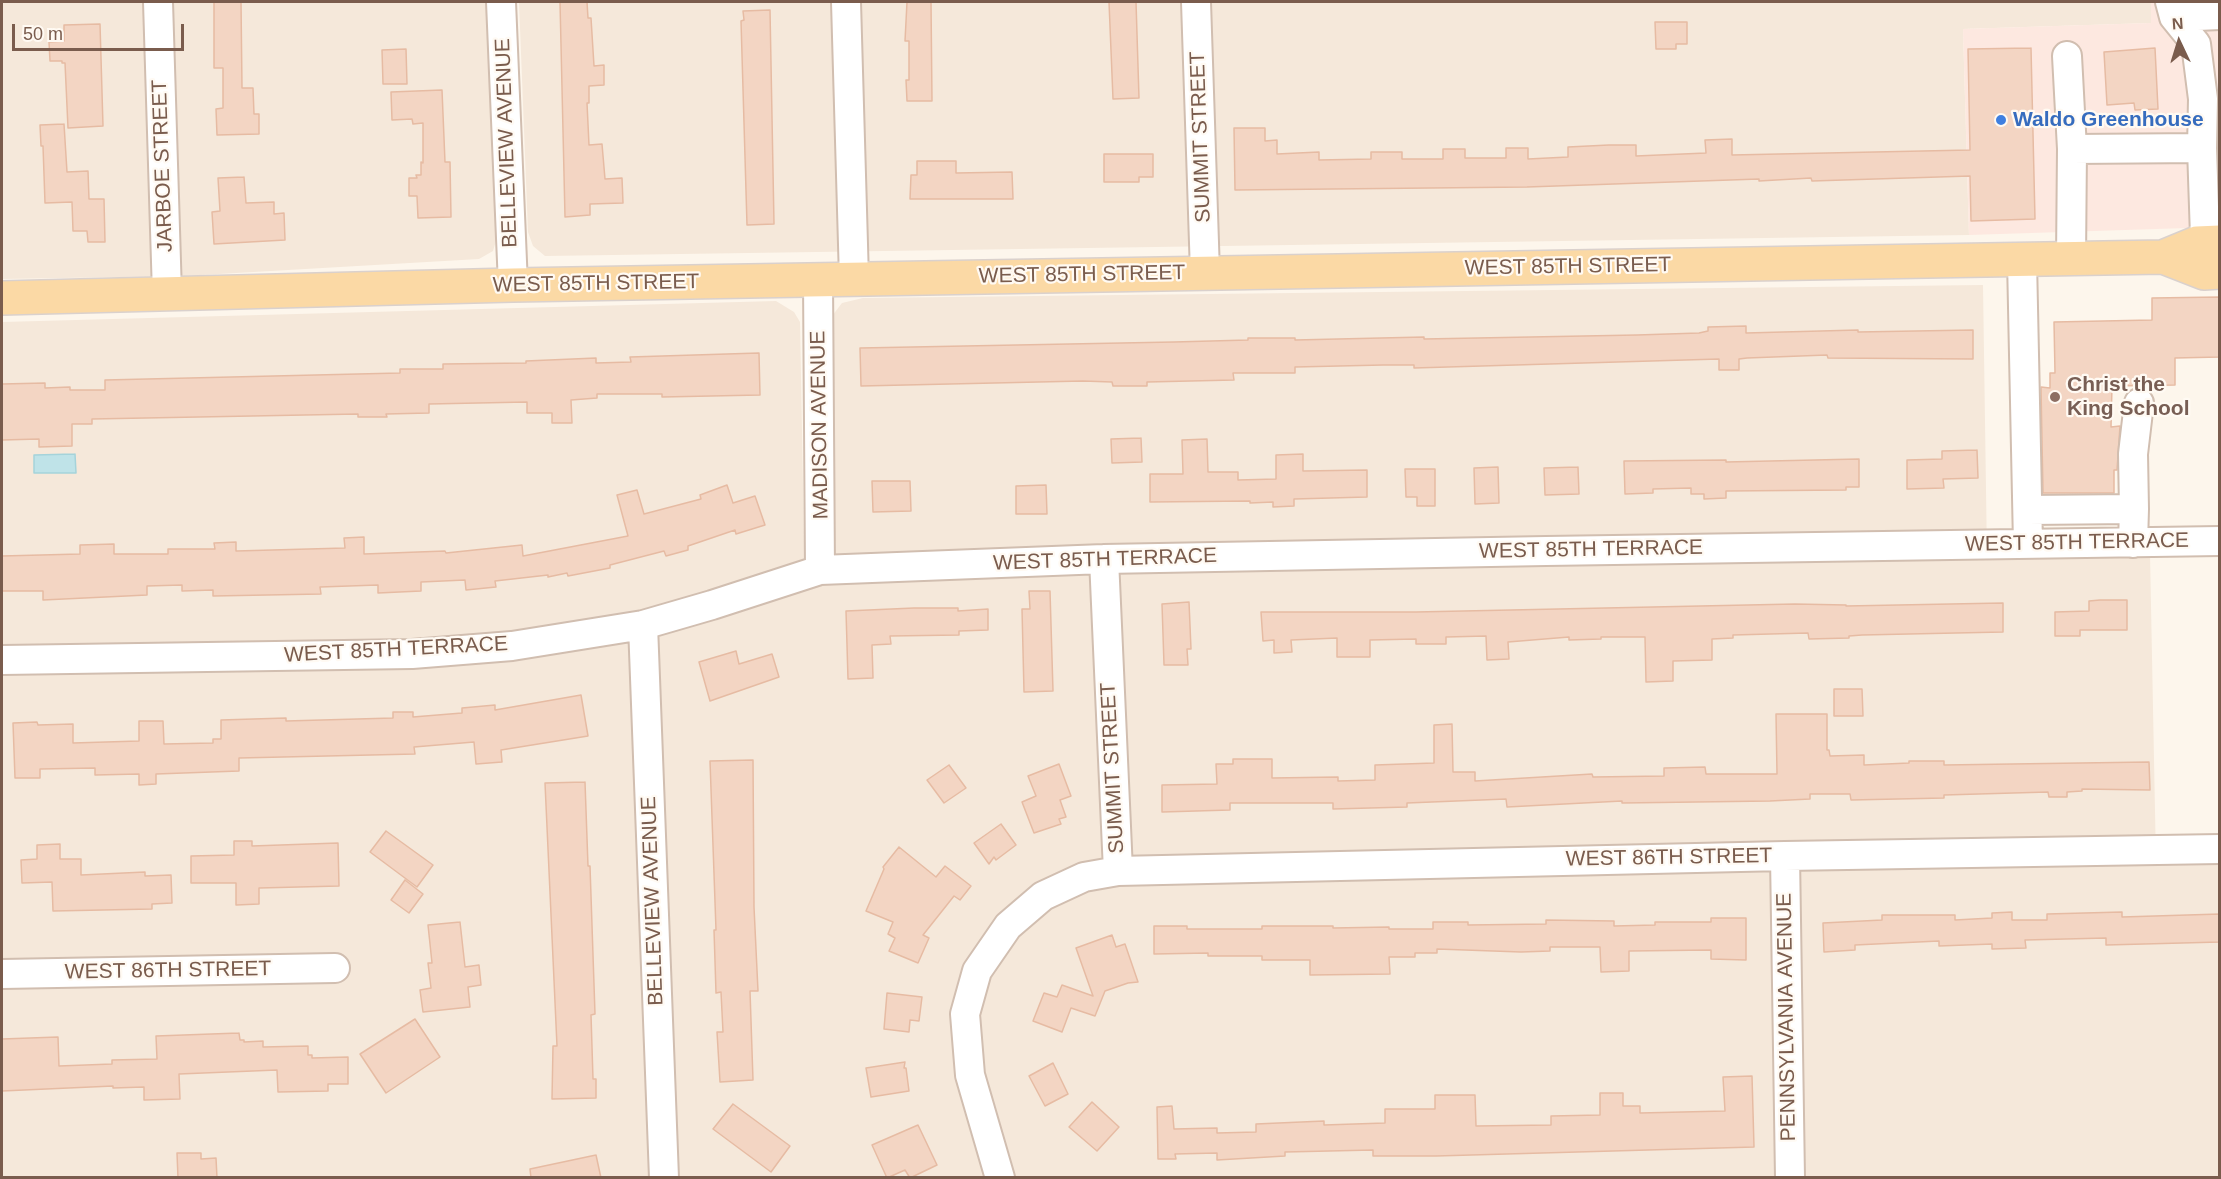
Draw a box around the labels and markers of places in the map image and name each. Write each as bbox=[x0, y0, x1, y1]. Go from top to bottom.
place label: Waldo Greenhouse bbox=[2013, 107, 2204, 133]
marker: Waldo Greenhouse bbox=[1994, 113, 2008, 127]
place label: Christ the King School bbox=[2067, 372, 2189, 422]
marker: Christ the King School bbox=[2048, 390, 2062, 404]

